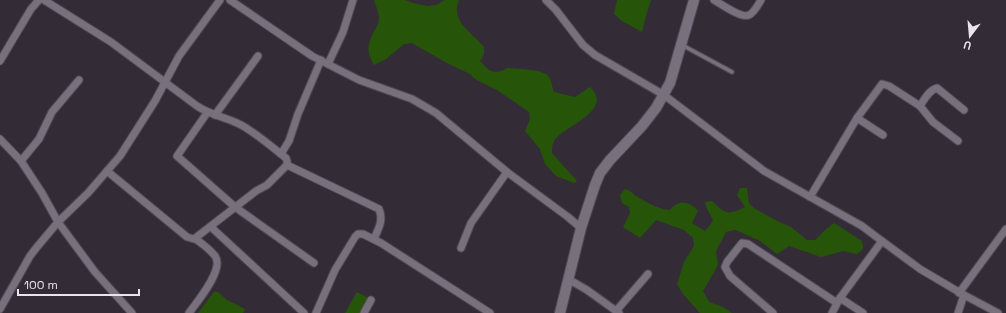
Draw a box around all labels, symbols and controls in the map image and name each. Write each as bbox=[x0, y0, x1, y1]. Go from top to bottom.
north arrow bbox=[950, 16, 990, 56]
text: U bbox=[962, 38, 973, 53]
scale bar bbox=[18, 271, 139, 297]
text: 100 m bbox=[24, 277, 58, 293]

